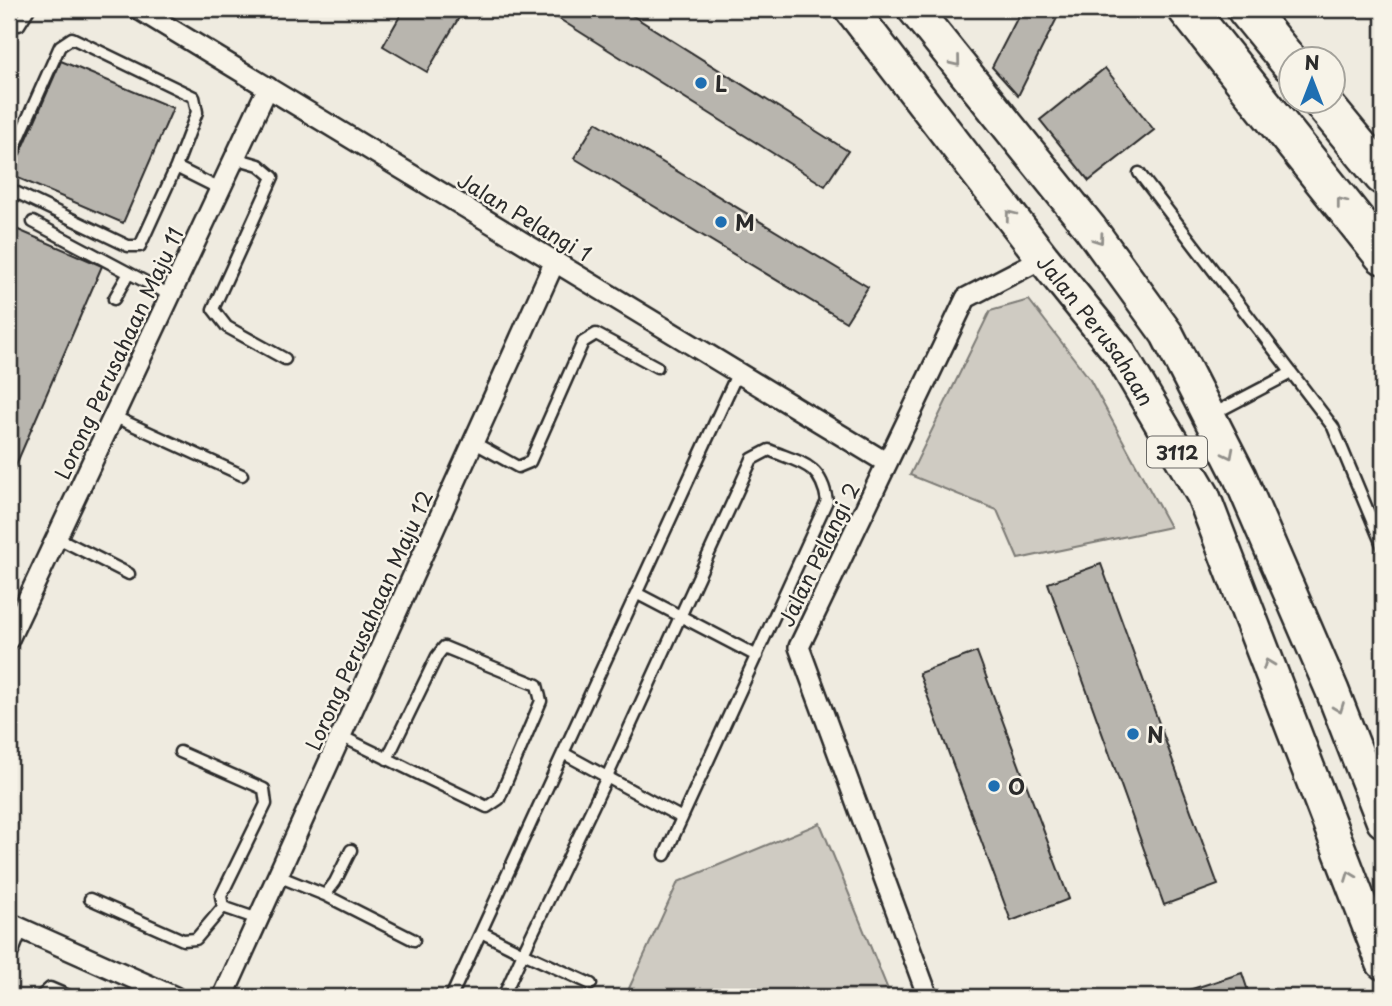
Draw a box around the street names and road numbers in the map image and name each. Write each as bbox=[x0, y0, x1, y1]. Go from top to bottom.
street label: Jalan Pelangi 1 bbox=[452, 163, 598, 269]
street label: Lorong Perusahaan Maju 11 bbox=[45, 222, 191, 484]
street label: Jalan Perusahaan bbox=[1030, 247, 1163, 411]
road number: 3112 bbox=[1147, 436, 1207, 467]
street label: Jalan Pelangi 2 bbox=[769, 477, 867, 631]
street label: Lorong Perusahaan Maju 12 bbox=[296, 485, 440, 755]

